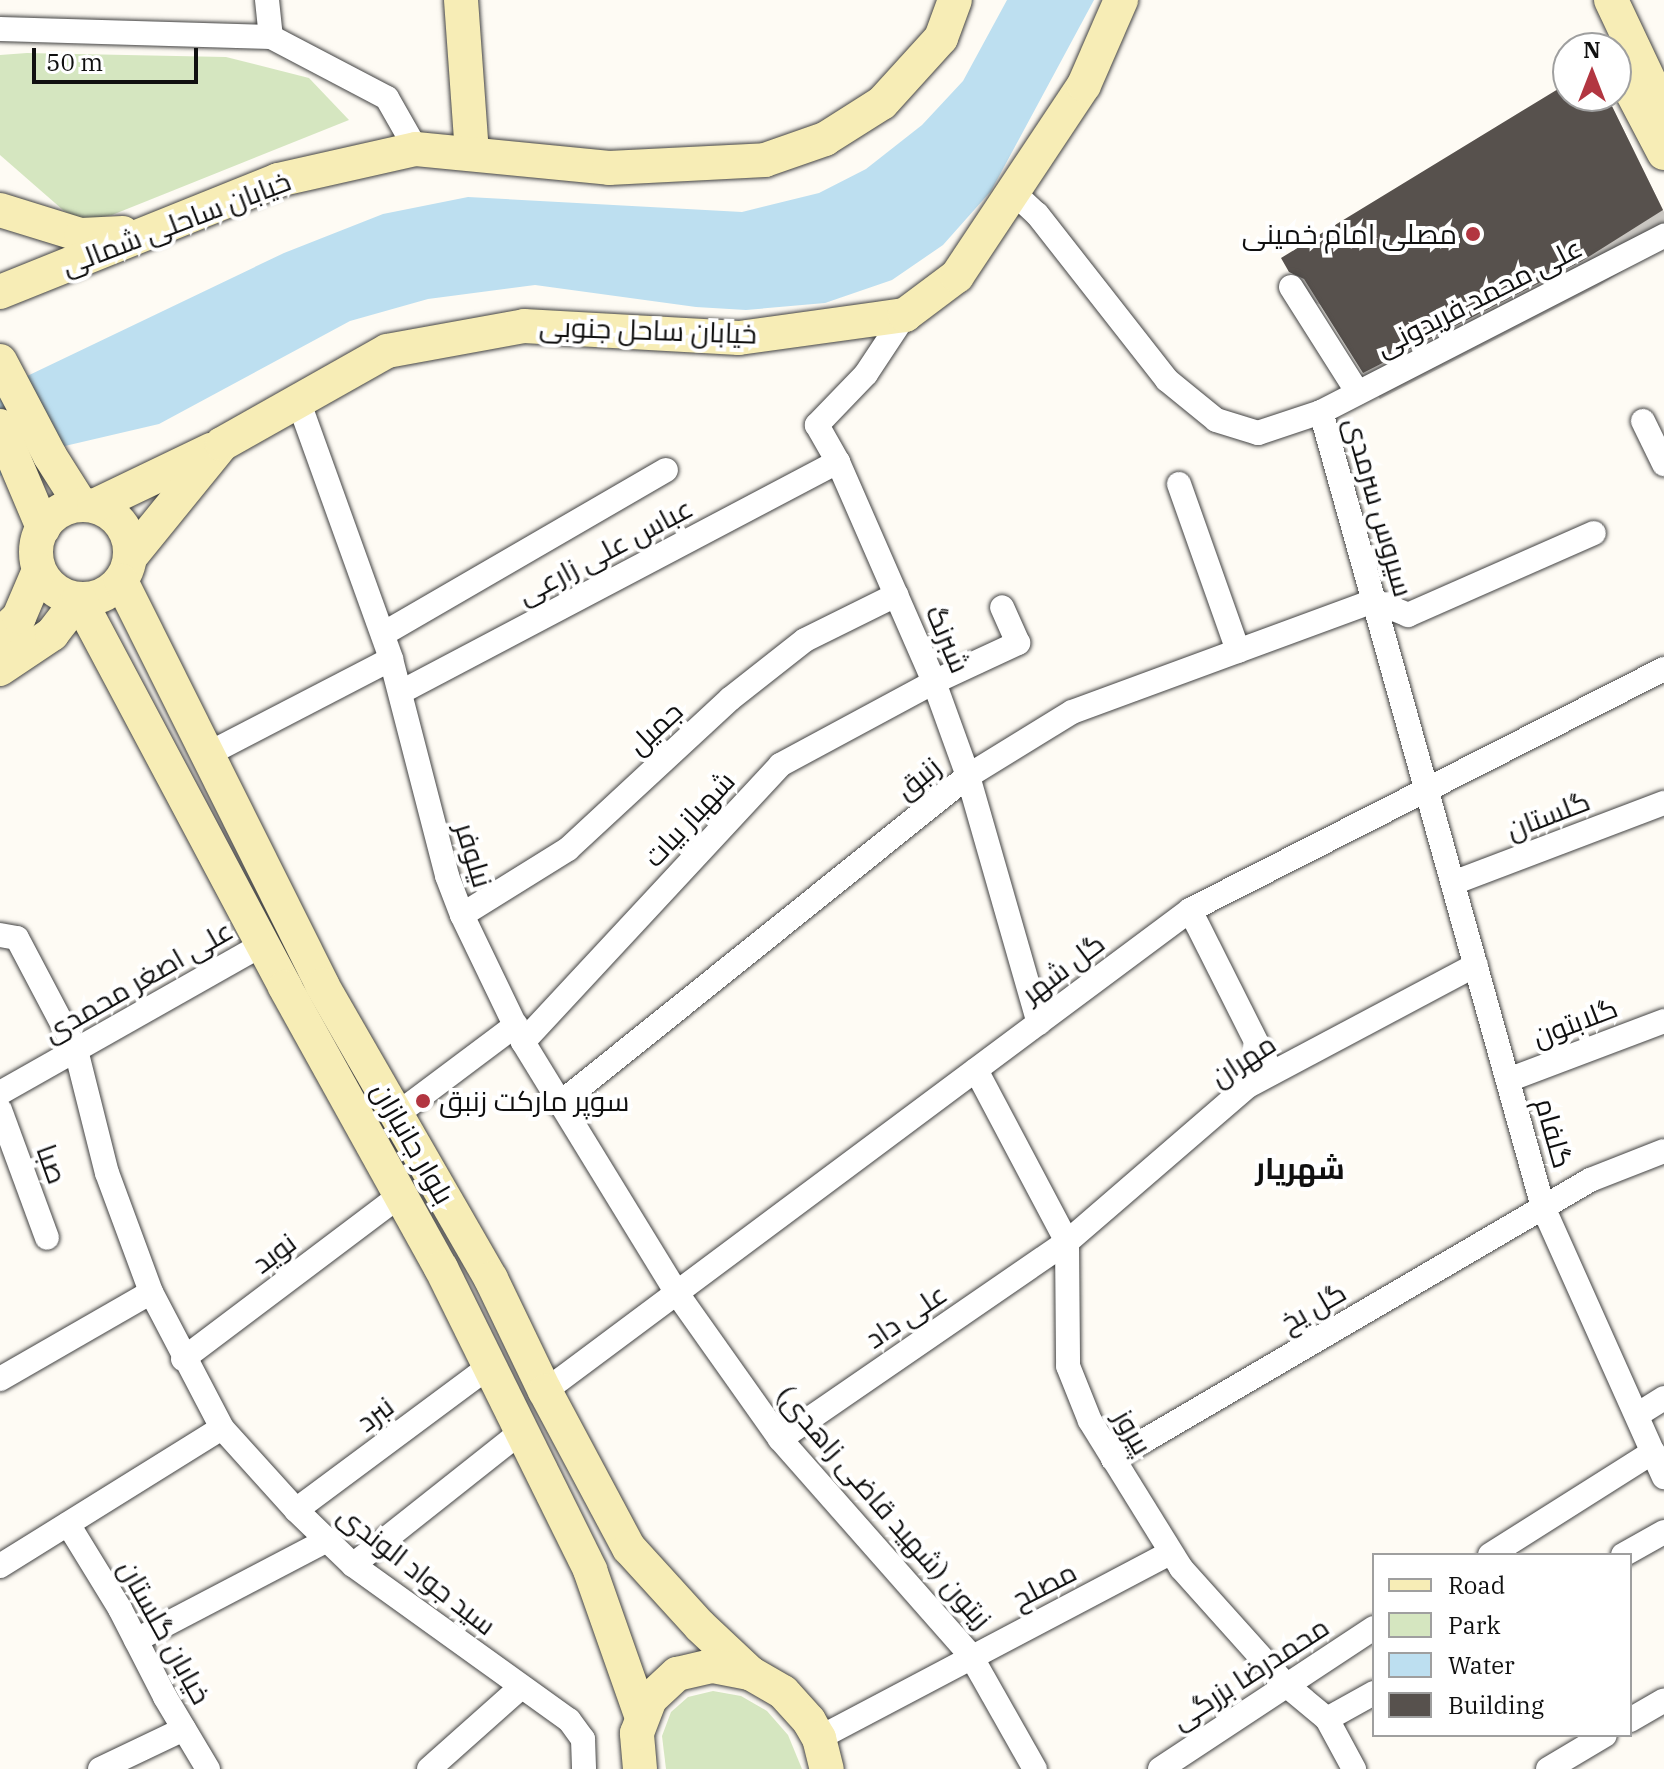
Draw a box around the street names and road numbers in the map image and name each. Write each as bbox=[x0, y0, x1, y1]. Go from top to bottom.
street label: خیابان ساحلی شمالی bbox=[57, 164, 295, 282]
street label: علی محمد فریدونی bbox=[1370, 231, 1588, 363]
street label: خیابان ساحل جنوبی bbox=[538, 309, 758, 351]
street label: سیروس سرمدی bbox=[1337, 414, 1421, 600]
street label: عباس علی زارعی bbox=[512, 491, 698, 611]
street label: شبرنگ bbox=[919, 600, 977, 678]
street label: جمیل bbox=[621, 694, 689, 762]
street label: زنبق bbox=[889, 750, 947, 806]
street label: شهباز بیات bbox=[636, 764, 742, 874]
street label: گلستان bbox=[1502, 784, 1594, 846]
street label: نیلوفر bbox=[448, 819, 500, 891]
street label: علی اصغر محمدی bbox=[37, 913, 239, 1049]
street label: گل شهر bbox=[1015, 926, 1111, 1010]
street label: گلابتون bbox=[1528, 991, 1622, 1053]
street label: مهران bbox=[1204, 1027, 1282, 1093]
street label: بلوار جانبازان bbox=[365, 1076, 461, 1210]
street label: گلفام bbox=[1528, 1094, 1580, 1172]
street label: صبا bbox=[29, 1140, 75, 1188]
street label: نوید bbox=[245, 1226, 303, 1280]
street label: گل یخ bbox=[1274, 1275, 1352, 1339]
street label: علی داد bbox=[859, 1277, 953, 1355]
street label: زیتون (شهید قاضی زاهدی) bbox=[769, 1379, 999, 1635]
street label: نبرد bbox=[350, 1389, 400, 1439]
street label: پیروز bbox=[1107, 1403, 1159, 1461]
street label: سید جواد الوندی bbox=[331, 1498, 503, 1642]
street label: خیابان گلستان bbox=[112, 1554, 218, 1710]
street label: مصلح bbox=[1006, 1555, 1082, 1615]
street label: محمدرضا بزرگی bbox=[1165, 1610, 1335, 1736]

